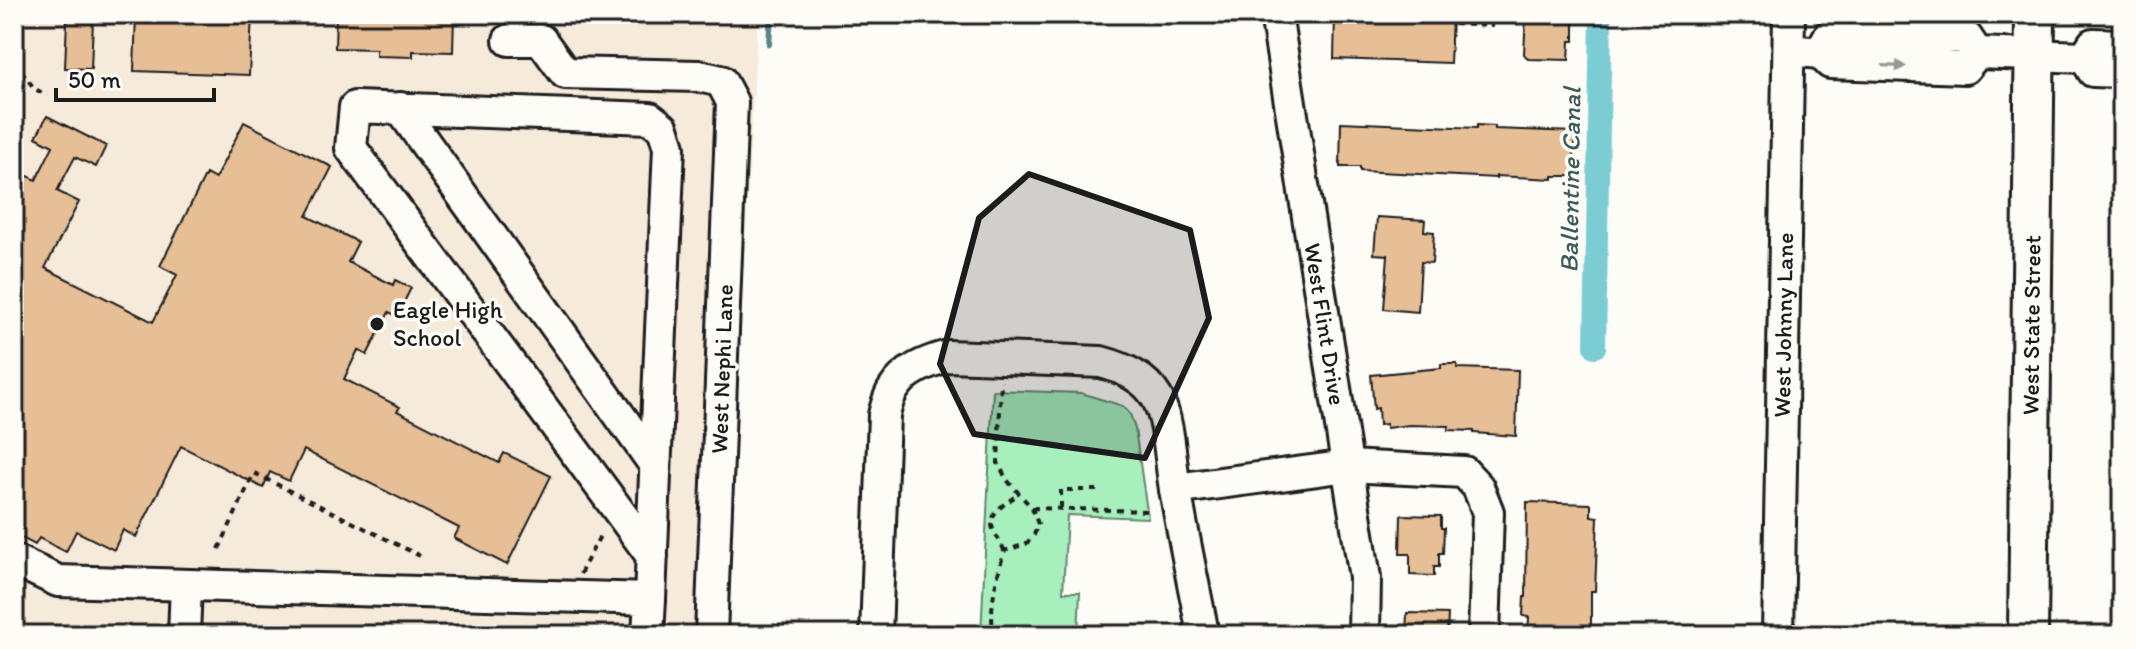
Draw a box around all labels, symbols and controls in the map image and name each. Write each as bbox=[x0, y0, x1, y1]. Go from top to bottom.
scale bar bbox=[56, 52, 214, 102]
one-way arrow bbox=[1882, 59, 1907, 72]
text: 50 m bbox=[68, 65, 121, 94]
water label: Ballentine Canal bbox=[1552, 85, 1588, 273]
street label: West Johnny Lane bbox=[1767, 232, 1799, 418]
street label: West State Street bbox=[2015, 235, 2047, 415]
street label: West Flint Drive bbox=[1298, 241, 1353, 407]
street label: West Nephi Lane bbox=[704, 284, 739, 454]
place label: Eagle High School bbox=[393, 295, 503, 352]
marker: Eagle High School bbox=[368, 315, 386, 333]

